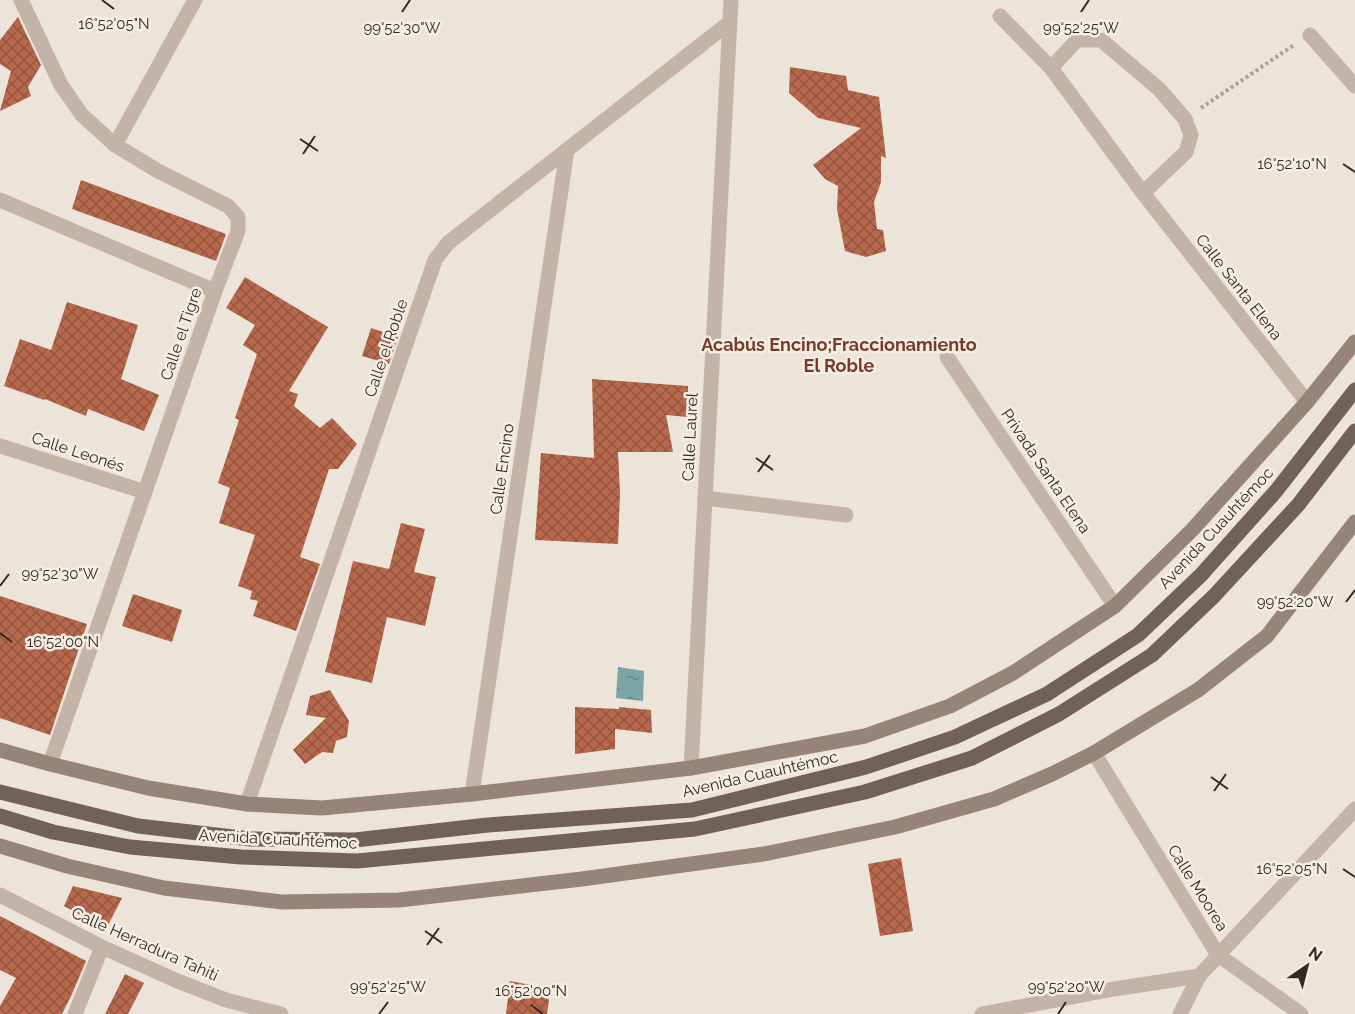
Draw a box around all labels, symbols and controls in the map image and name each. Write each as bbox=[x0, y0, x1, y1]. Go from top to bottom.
text: 16°52'05"N bbox=[78, 15, 150, 33]
text: 99°52'30"W bbox=[364, 19, 441, 37]
text: 99°52'25"W bbox=[1043, 19, 1119, 37]
text: 16°52'10"N bbox=[1257, 155, 1327, 173]
street label: Calle Santa Elena bbox=[1192, 230, 1286, 344]
street label: Calle el Tigre bbox=[156, 285, 206, 383]
street label: Calle el Roble bbox=[360, 296, 412, 400]
district label: Acabús Encino;Fraccionamiento El Roble bbox=[701, 334, 977, 376]
street label: Calle Laurel bbox=[678, 392, 702, 482]
street label: Privada Santa Elena bbox=[997, 405, 1095, 537]
street label: Calle Encino bbox=[486, 422, 518, 516]
street label: Calle Leonés bbox=[29, 428, 127, 476]
street label: Avenida Cuauhtémoc bbox=[1155, 463, 1277, 593]
text: 99°52'30"W bbox=[22, 565, 99, 583]
text: 99°52'20"W bbox=[1257, 593, 1334, 611]
text: 16°52'00"N bbox=[27, 633, 99, 651]
street label: Avenida Cuauhtémoc bbox=[680, 747, 840, 801]
street label: Avenida Cuauhtémoc bbox=[198, 825, 358, 853]
street label: Calle Moorea bbox=[1164, 841, 1232, 935]
text: 16°52'05"N bbox=[1256, 860, 1328, 878]
street label: Calle Herradura Tahiti bbox=[69, 903, 221, 985]
north arrow bbox=[1277, 936, 1337, 996]
text: N bbox=[1305, 943, 1326, 965]
text: 99°52'25"W bbox=[350, 978, 426, 996]
text: 99°52'20"W bbox=[1028, 978, 1105, 996]
text: 16°52'00"N bbox=[495, 982, 567, 1000]

